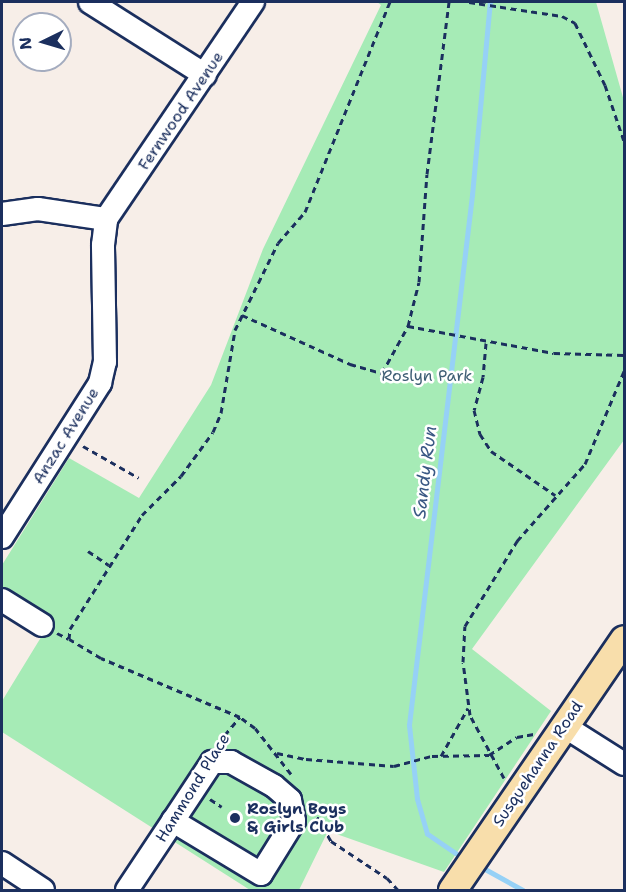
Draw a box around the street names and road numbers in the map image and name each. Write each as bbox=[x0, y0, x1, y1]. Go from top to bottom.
street label: Fernwood Avenue bbox=[134, 48, 228, 174]
street label: Anzac Avenue bbox=[29, 384, 103, 488]
street label: Susquehanna Road bbox=[489, 698, 587, 830]
street label: Hammond Place bbox=[152, 730, 234, 846]

